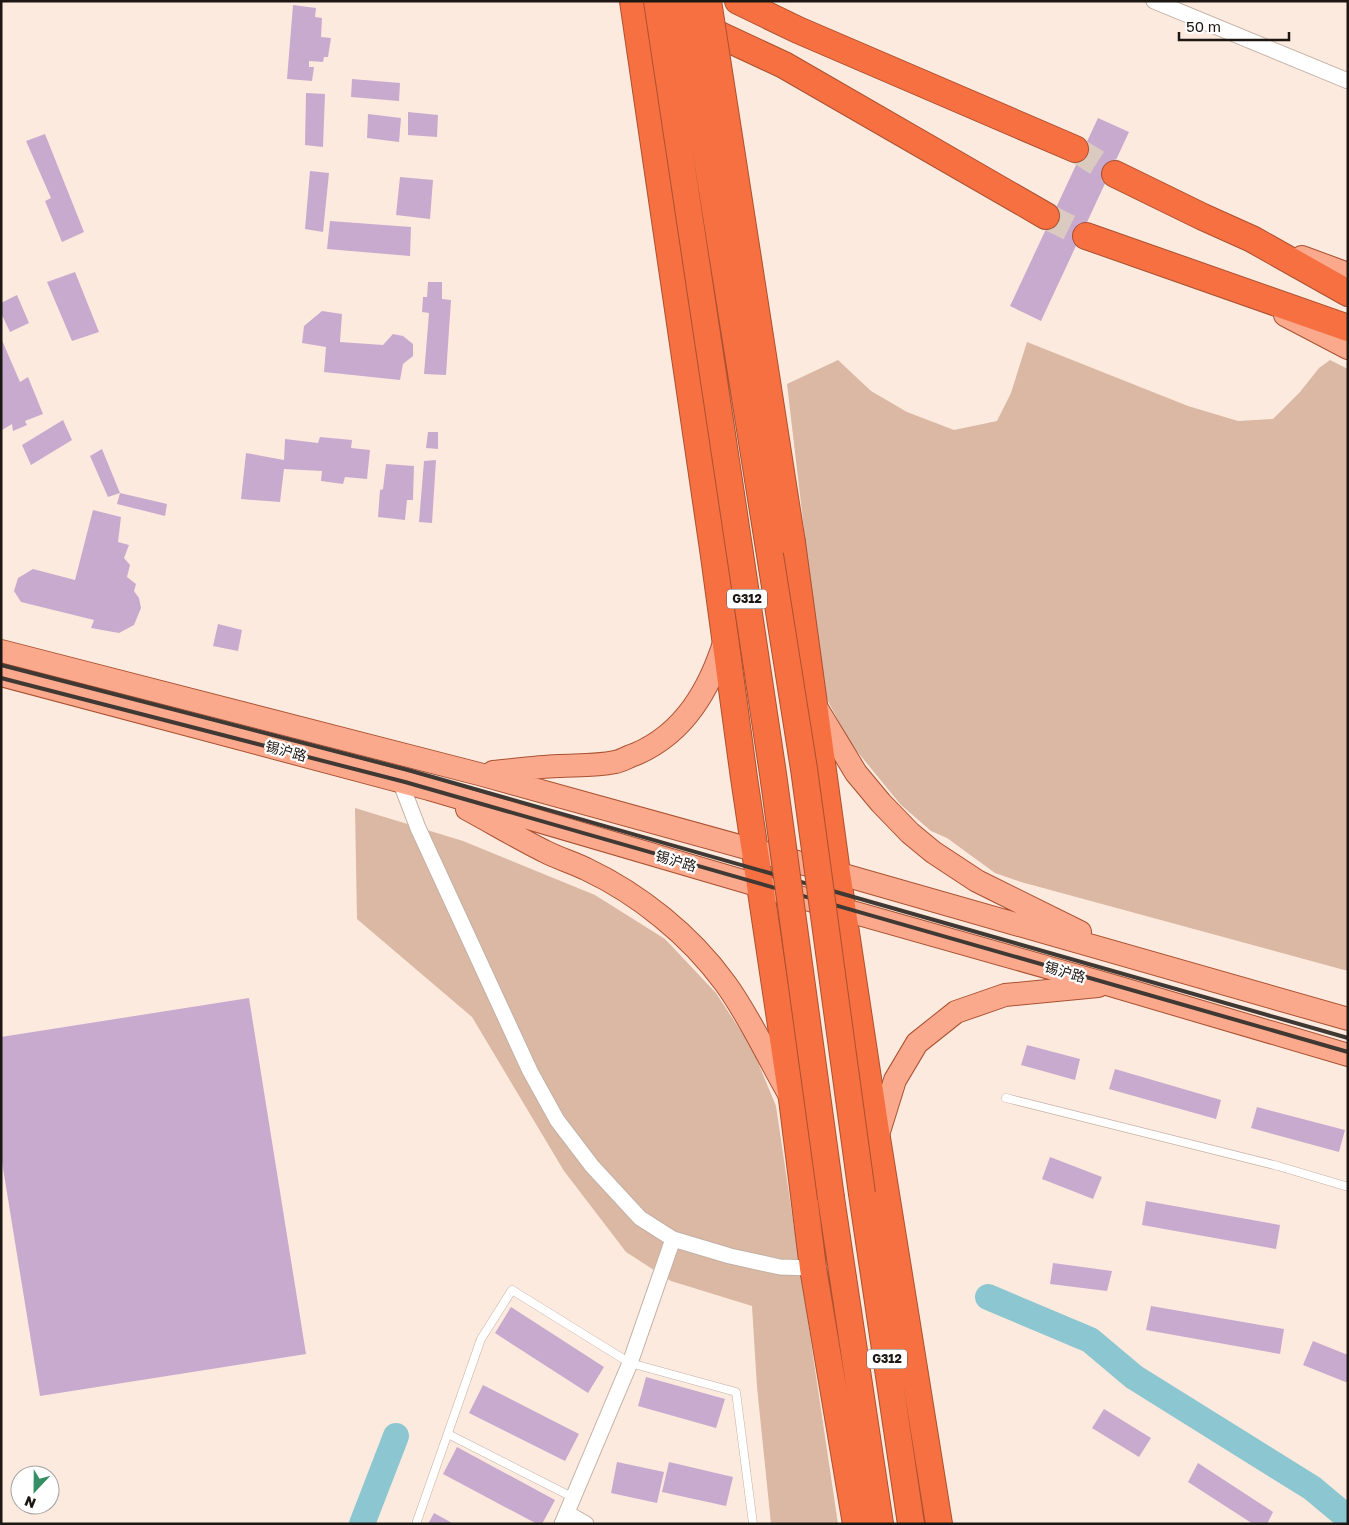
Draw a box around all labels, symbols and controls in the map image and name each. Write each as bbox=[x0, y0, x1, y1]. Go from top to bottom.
scale bar bbox=[1179, 10, 1289, 42]
text: 50 m bbox=[1186, 17, 1221, 35]
road number: G312 bbox=[727, 590, 767, 608]
street label: 锡沪路 bbox=[264, 737, 309, 764]
street label: 锡沪路 bbox=[654, 847, 699, 874]
street label: 锡沪路 bbox=[1043, 958, 1088, 985]
road number: G312 bbox=[867, 1350, 907, 1368]
north arrow bbox=[10, 1465, 60, 1515]
text: N bbox=[22, 1493, 38, 1512]

